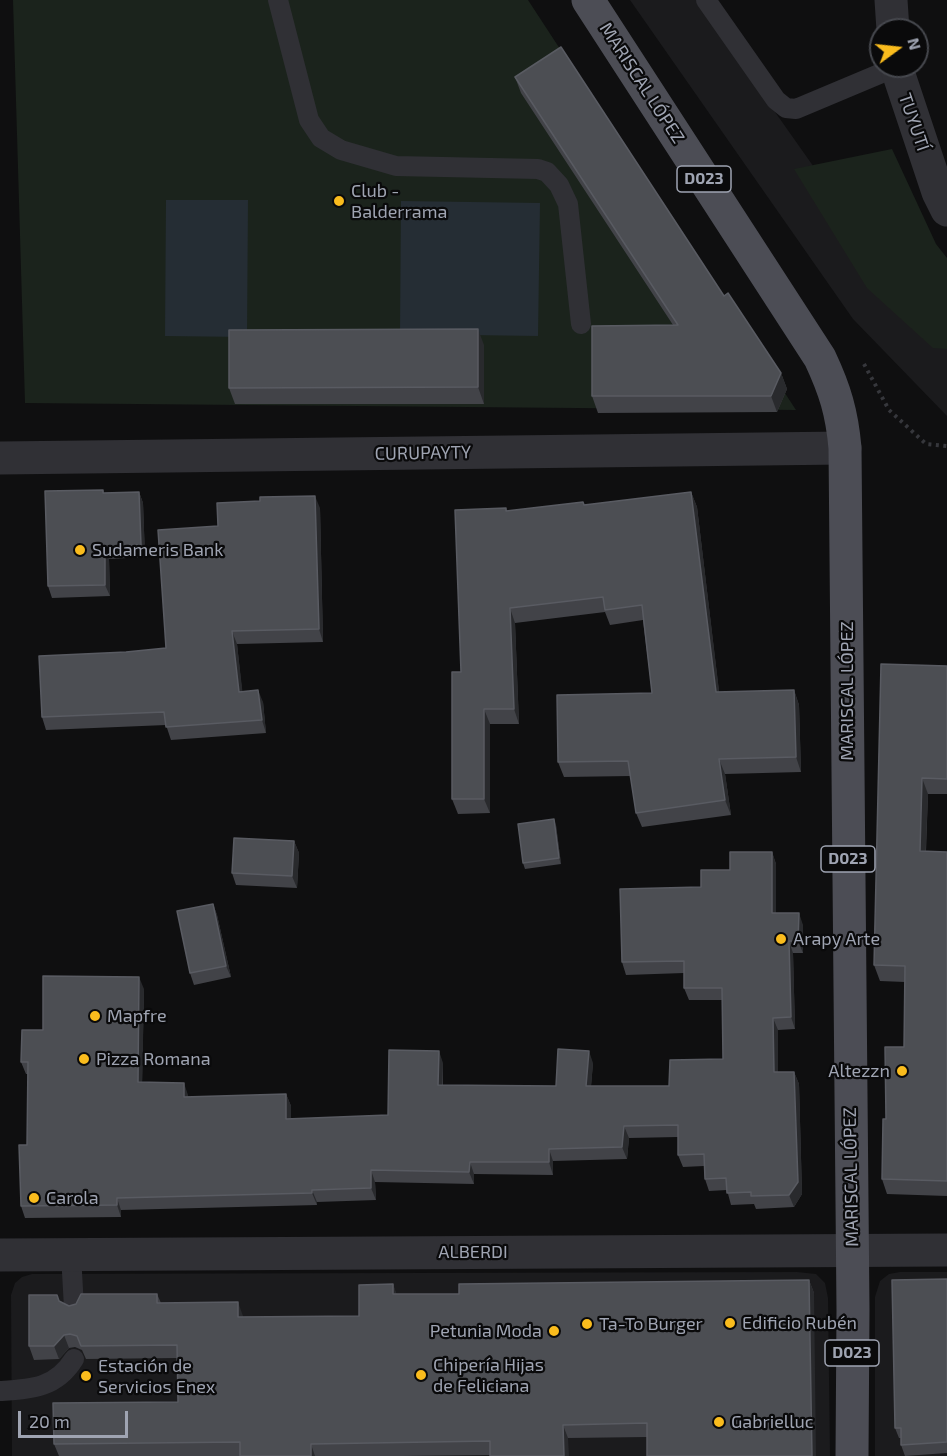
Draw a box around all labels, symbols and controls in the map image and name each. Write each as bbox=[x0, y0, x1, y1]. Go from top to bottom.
north arrow bbox=[869, 18, 929, 78]
street label: MARISCAL LÓPEZ bbox=[595, 19, 689, 147]
text: N bbox=[904, 36, 926, 52]
street label: TUYUTÍ bbox=[894, 90, 934, 154]
road number: D023 bbox=[677, 166, 731, 192]
place label: Club - Balderrama bbox=[351, 180, 447, 222]
marker: Club - Balderrama bbox=[332, 194, 346, 208]
street label: CURUPAYTY bbox=[375, 441, 471, 465]
place label: Sudameris Bank bbox=[92, 539, 223, 561]
marker: Sudameris Bank bbox=[73, 543, 87, 557]
street label: MARISCAL LÓPEZ bbox=[836, 621, 858, 761]
road number: D023 bbox=[821, 846, 875, 872]
place label: Arapy Arte bbox=[793, 928, 880, 950]
marker: Arapy Arte bbox=[774, 932, 788, 946]
place label: Mapfre bbox=[107, 1005, 167, 1027]
marker: Mapfre bbox=[88, 1009, 102, 1023]
place label: Pizza Romana bbox=[96, 1048, 211, 1070]
marker: Pizza Romana bbox=[77, 1052, 91, 1066]
place label: Altezzn bbox=[828, 1060, 890, 1082]
marker: Altezzn bbox=[895, 1064, 909, 1078]
street label: MARISCAL LÓPEZ bbox=[839, 1107, 863, 1247]
place label: Carola bbox=[46, 1187, 99, 1209]
marker: Carola bbox=[27, 1191, 41, 1205]
street label: ALBERDI bbox=[438, 1241, 508, 1263]
place label: Edificio Rubén bbox=[742, 1312, 857, 1334]
place label: Ta-To Burger bbox=[599, 1313, 703, 1335]
marker: Edificio Rubén bbox=[723, 1316, 737, 1330]
marker: Ta-To Burger bbox=[580, 1317, 594, 1331]
place label: Petunia Moda bbox=[430, 1320, 542, 1342]
marker: Petunia Moda bbox=[547, 1324, 561, 1338]
road number: D023 bbox=[825, 1340, 879, 1366]
place label: Chipería Hijas de Feliciana bbox=[433, 1354, 544, 1396]
place label: Estación de Servicios Enex bbox=[98, 1355, 215, 1398]
marker: Chipería Hijas de Feliciana bbox=[414, 1368, 428, 1382]
marker: Estación de Servicios Enex bbox=[79, 1369, 93, 1383]
scale bar bbox=[21, 1399, 130, 1437]
text: 20 m bbox=[29, 1410, 70, 1432]
place label: Gabrielluc bbox=[731, 1411, 814, 1433]
marker: Gabrielluc bbox=[712, 1415, 726, 1429]

